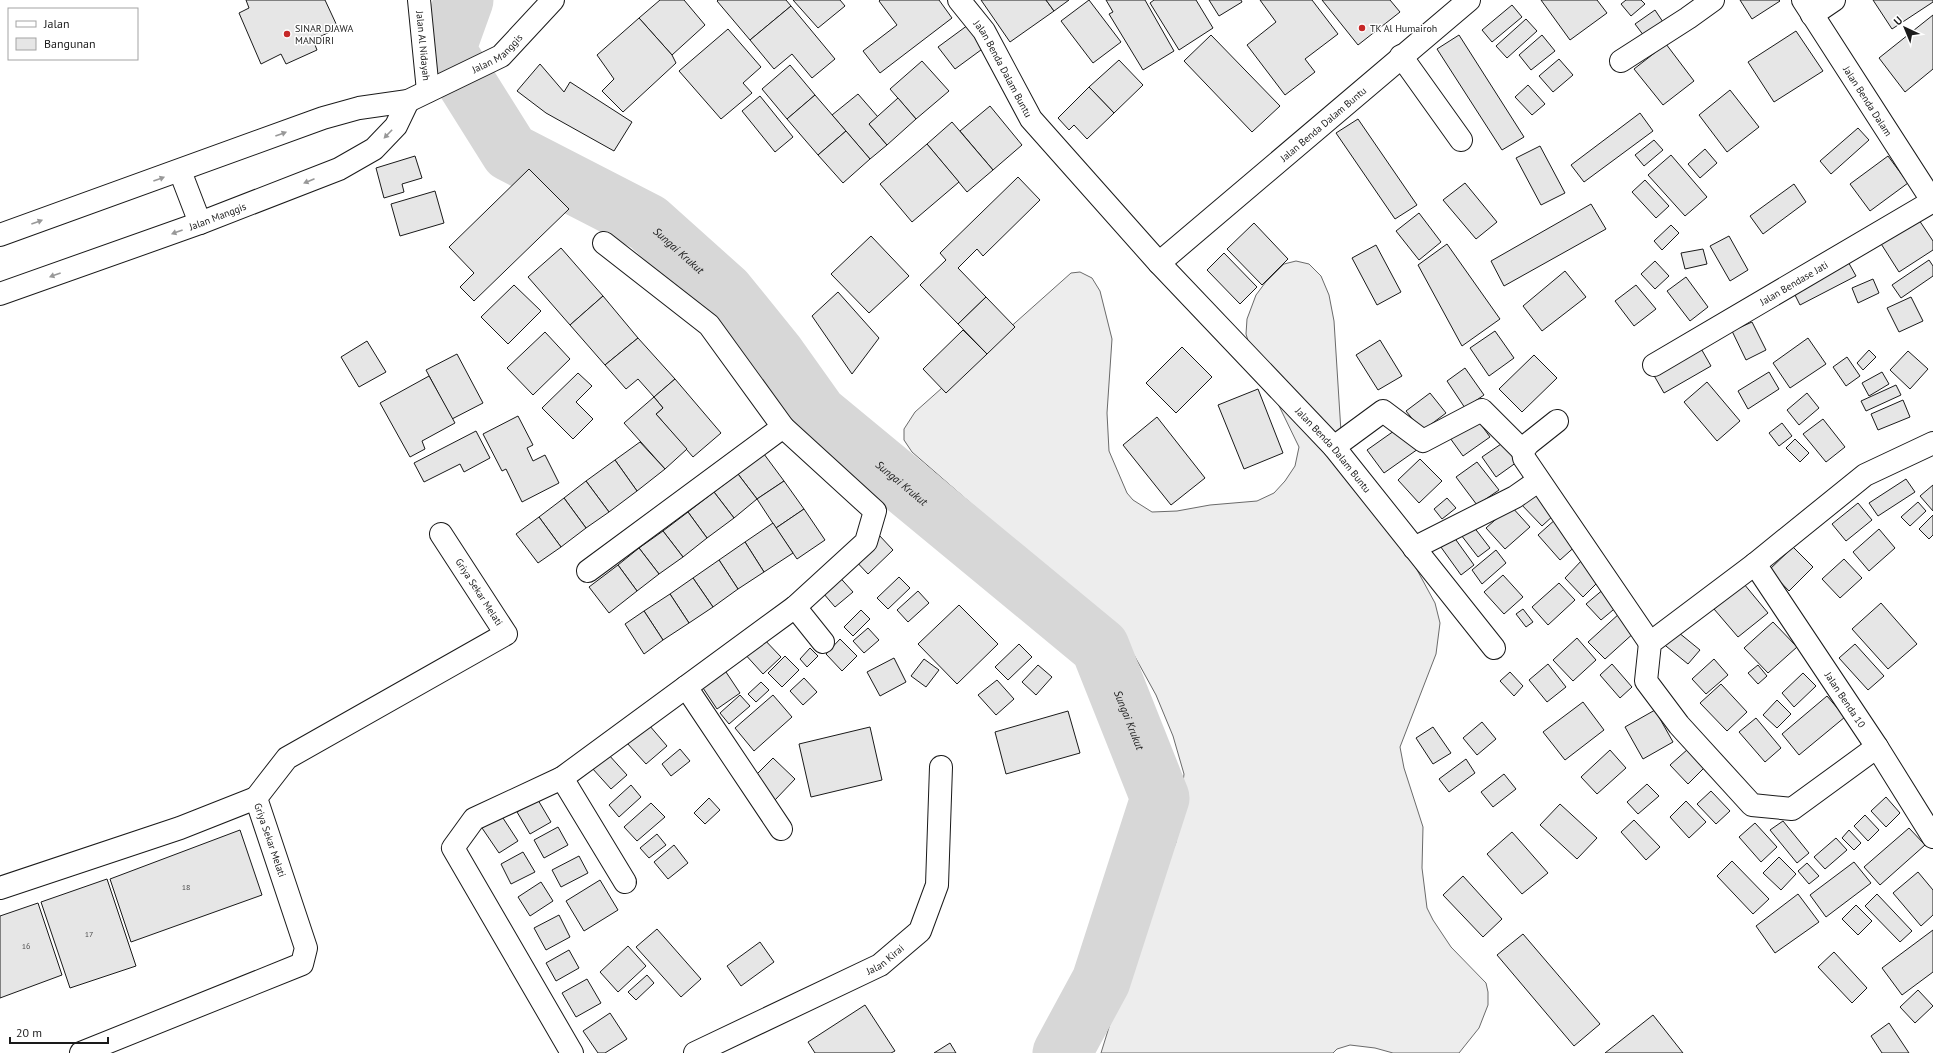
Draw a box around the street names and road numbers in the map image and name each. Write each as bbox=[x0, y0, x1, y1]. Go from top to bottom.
street label: Jalan Al Nidayah bbox=[414, 9, 433, 81]
street label: Jalan Benda Dalam Buntu bbox=[971, 17, 1035, 119]
street label: Jalan Manggis bbox=[469, 31, 525, 76]
street label: Jalan Benda Dalam bbox=[1840, 63, 1895, 138]
street label: Jalan Benda Dalam Buntu bbox=[1276, 84, 1369, 165]
street label: Jalan Manggis bbox=[186, 199, 248, 233]
street label: Jalan Bendase Jati bbox=[1756, 258, 1830, 308]
street label: Jalan Benda Dalam Buntu bbox=[1292, 404, 1374, 495]
street label: Griya Sekar Melati bbox=[452, 556, 506, 628]
street label: Jalan Benda 10 bbox=[1822, 668, 1869, 730]
street label: Griya Sekar Melati bbox=[251, 801, 289, 879]
street label: Jalan Kirai bbox=[863, 941, 906, 978]

